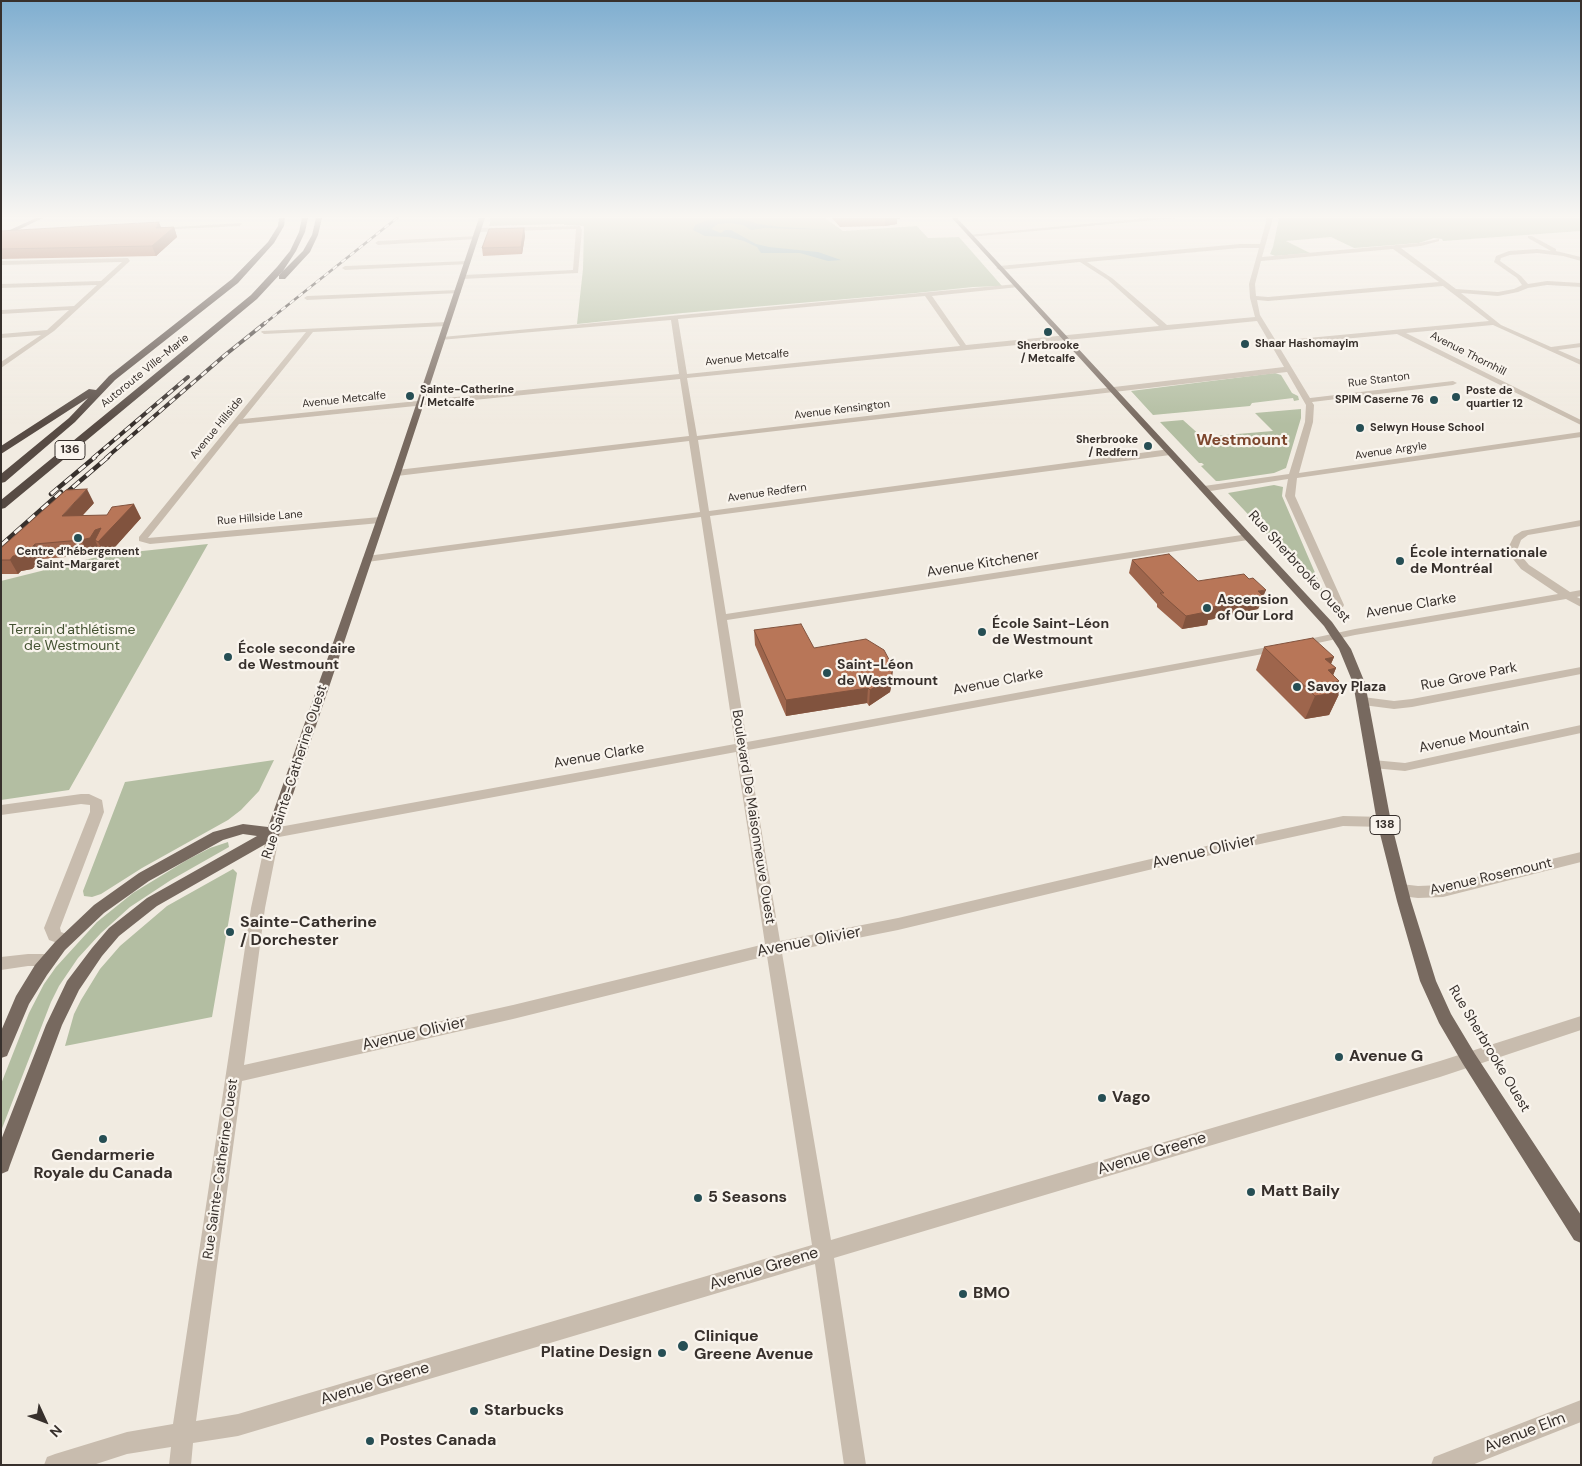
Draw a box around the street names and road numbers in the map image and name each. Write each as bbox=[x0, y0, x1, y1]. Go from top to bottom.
street label: Avenue Thornhill bbox=[1428, 329, 1508, 379]
street label: Autoroute Ville-Marie bbox=[98, 331, 192, 411]
street label: Avenue Metcalfe bbox=[704, 347, 790, 369]
street label: Rue Stanton bbox=[1347, 370, 1411, 390]
street label: Avenue Metcalfe bbox=[301, 389, 387, 411]
street label: Avenue Hillside bbox=[188, 394, 246, 462]
street label: Avenue Kensington bbox=[793, 398, 891, 422]
street label: Avenue Argyle bbox=[1354, 439, 1428, 463]
road number: 136 bbox=[55, 440, 85, 460]
street label: Avenue Redfern bbox=[727, 481, 807, 505]
street label: Rue Hillside Lane bbox=[217, 508, 303, 528]
street label: Rue Sherbrooke Ouest bbox=[1244, 508, 1354, 626]
street label: Avenue Kitchener bbox=[926, 547, 1040, 581]
street label: Avenue Clarke bbox=[1364, 590, 1458, 622]
street label: Rue Grove Park bbox=[1419, 659, 1519, 695]
street label: Avenue Clarke bbox=[951, 665, 1045, 699]
street label: Rue Sainte-Catherine Ouest bbox=[259, 683, 331, 861]
street label: Boulevard De Maisonneuve Ouest bbox=[728, 709, 778, 925]
street label: Avenue Mountain bbox=[1418, 717, 1530, 757]
street label: Avenue Clarke bbox=[552, 740, 646, 772]
road number: 138 bbox=[1370, 816, 1400, 834]
street label: Avenue Olivier bbox=[1150, 831, 1258, 873]
street label: Avenue Rosemount bbox=[1428, 855, 1554, 899]
street label: Avenue Olivier bbox=[755, 922, 863, 962]
street label: Rue Sherbrooke Ouest bbox=[1444, 983, 1534, 1115]
street label: Avenue Olivier bbox=[360, 1013, 468, 1055]
street label: Rue Sainte-Catherine Ouest bbox=[200, 1078, 242, 1260]
street label: Avenue Greene bbox=[1095, 1128, 1209, 1180]
street label: Avenue Greene bbox=[707, 1243, 821, 1295]
street label: Avenue Greene bbox=[318, 1358, 432, 1410]
street label: Avenue Elm bbox=[1482, 1409, 1568, 1457]

